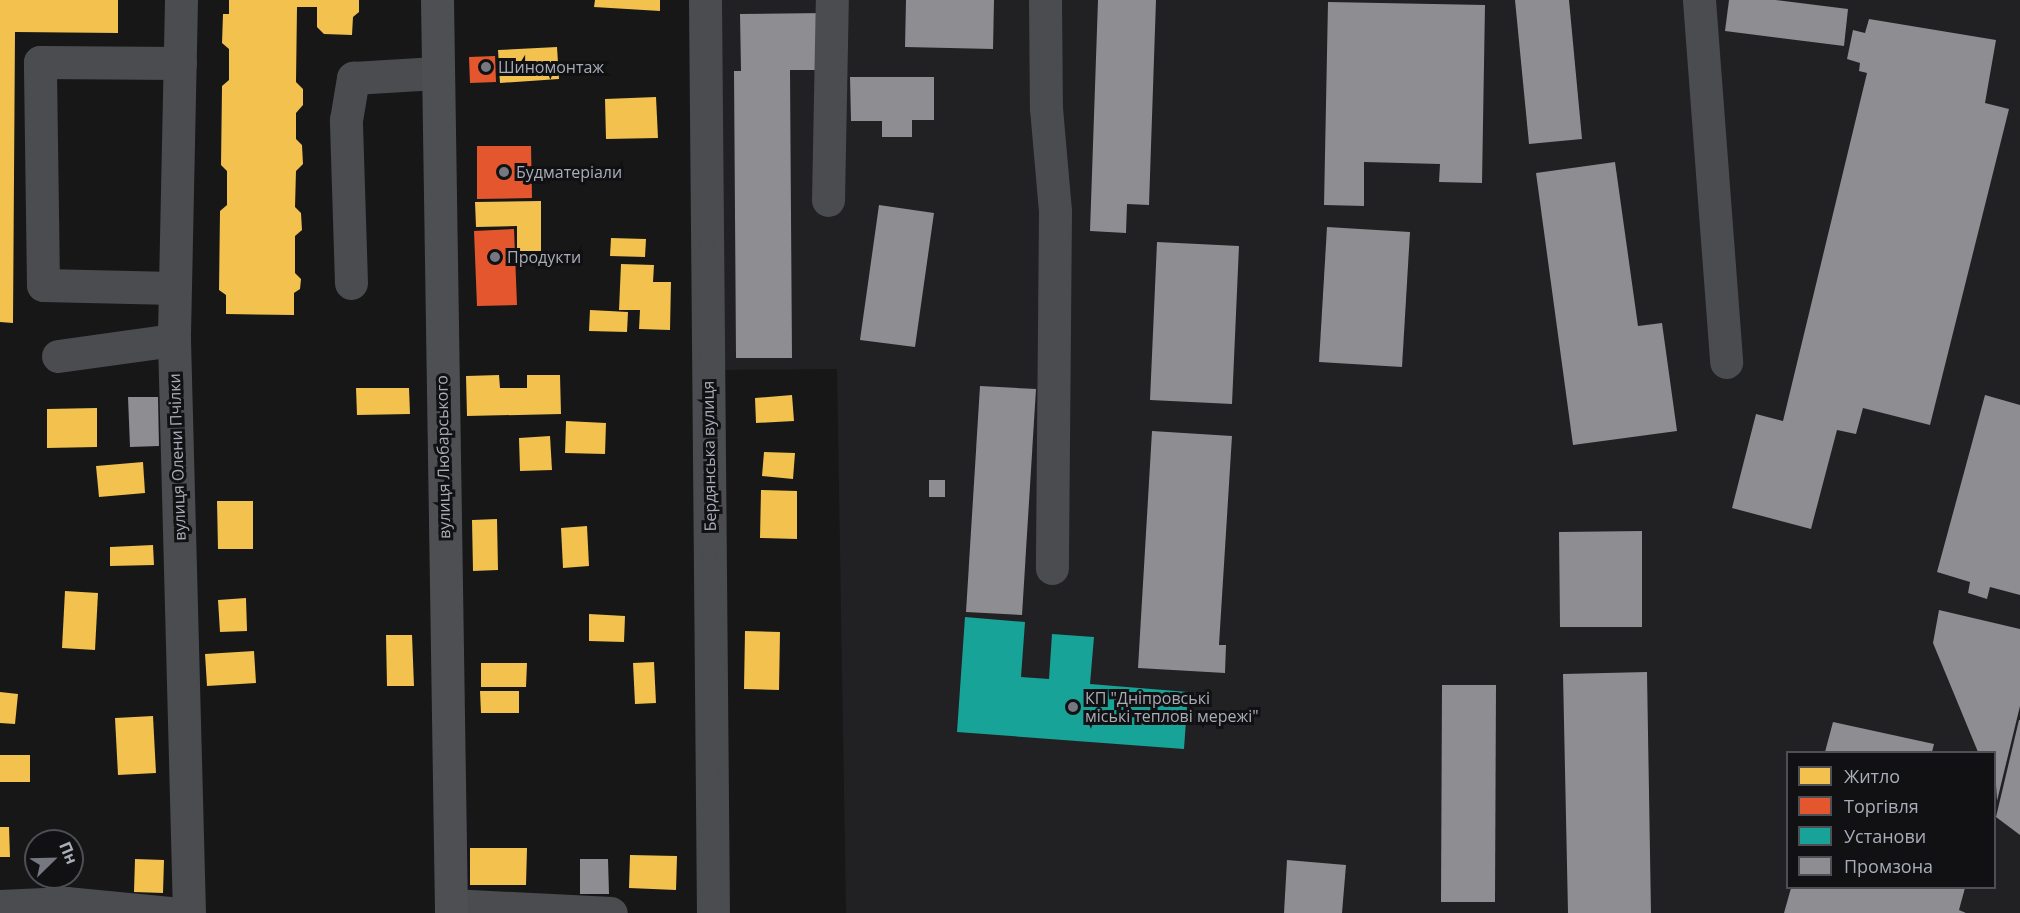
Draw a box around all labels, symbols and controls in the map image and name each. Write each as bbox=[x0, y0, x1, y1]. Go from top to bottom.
place label: Шиномонтаж bbox=[498, 57, 604, 77]
marker: Шиномонтаж bbox=[479, 60, 493, 74]
place label: Будматеріали bbox=[516, 162, 622, 182]
marker: Будматеріали bbox=[497, 165, 511, 179]
place label: Продукти bbox=[507, 247, 581, 267]
marker: Продукти bbox=[488, 250, 502, 264]
street label: вулиця Олени Пчілки bbox=[164, 373, 190, 541]
street label: вулиця Любарського bbox=[432, 375, 454, 539]
street label: Бердянська вулиця bbox=[698, 381, 720, 531]
place label: КП "Дніпровські міські теплові мережі" bbox=[1085, 688, 1259, 726]
marker: КП "Дніпровські міські теплові мережі" bbox=[1066, 700, 1080, 714]
legend bbox=[1786, 751, 1996, 889]
text: Житло bbox=[1844, 764, 1900, 788]
text: Торгівля bbox=[1844, 794, 1919, 818]
text: Установи bbox=[1844, 824, 1926, 848]
north arrow bbox=[24, 829, 84, 889]
text: Пн bbox=[54, 838, 83, 867]
text: Промзона bbox=[1844, 854, 1933, 878]

